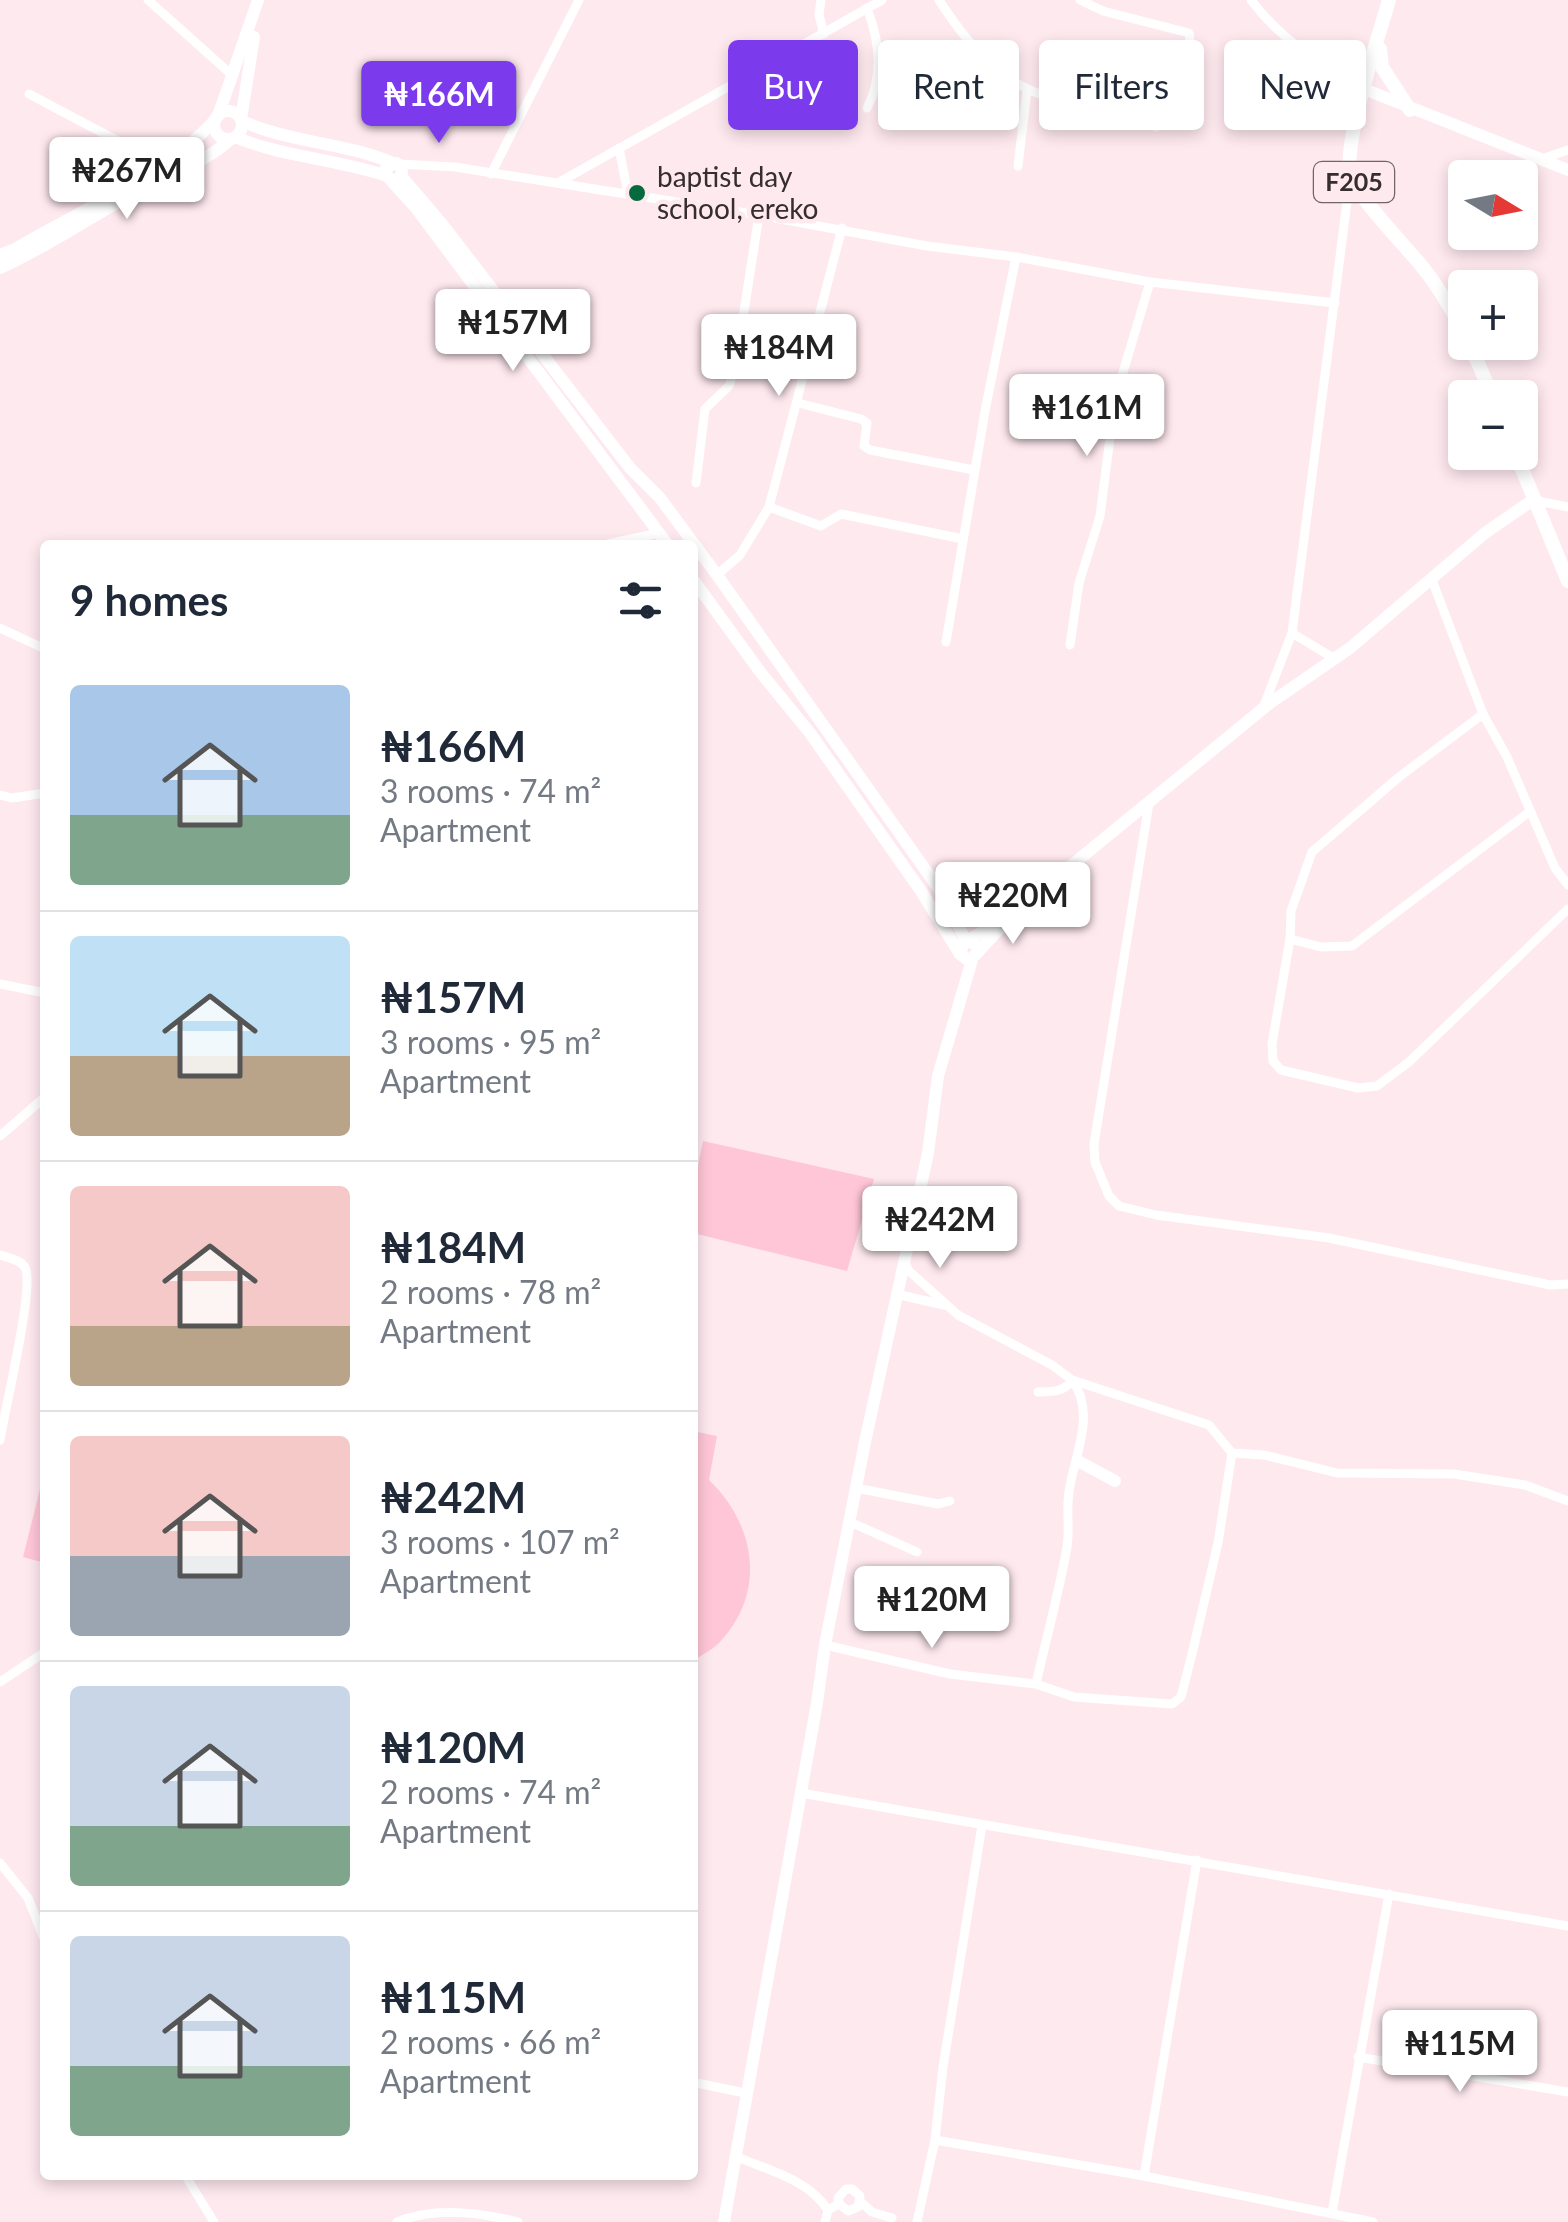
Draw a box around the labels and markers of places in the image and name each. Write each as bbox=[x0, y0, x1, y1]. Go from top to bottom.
pin: ₦166M bbox=[369, 61, 509, 146]
pin: ₦267M bbox=[57, 137, 197, 222]
place label: baptist day school, ereko bbox=[657, 159, 819, 225]
marker: baptist day school, ereko bbox=[626, 182, 648, 204]
pin: ₦157M bbox=[443, 289, 583, 374]
pin: ₦184M bbox=[709, 314, 849, 399]
pin: ₦161M bbox=[1017, 374, 1157, 459]
pin: ₦220M bbox=[943, 862, 1083, 947]
pin: ₦242M bbox=[870, 1186, 1010, 1271]
pin: ₦120M bbox=[862, 1566, 1002, 1651]
pin: ₦115M bbox=[1390, 2010, 1530, 2095]

